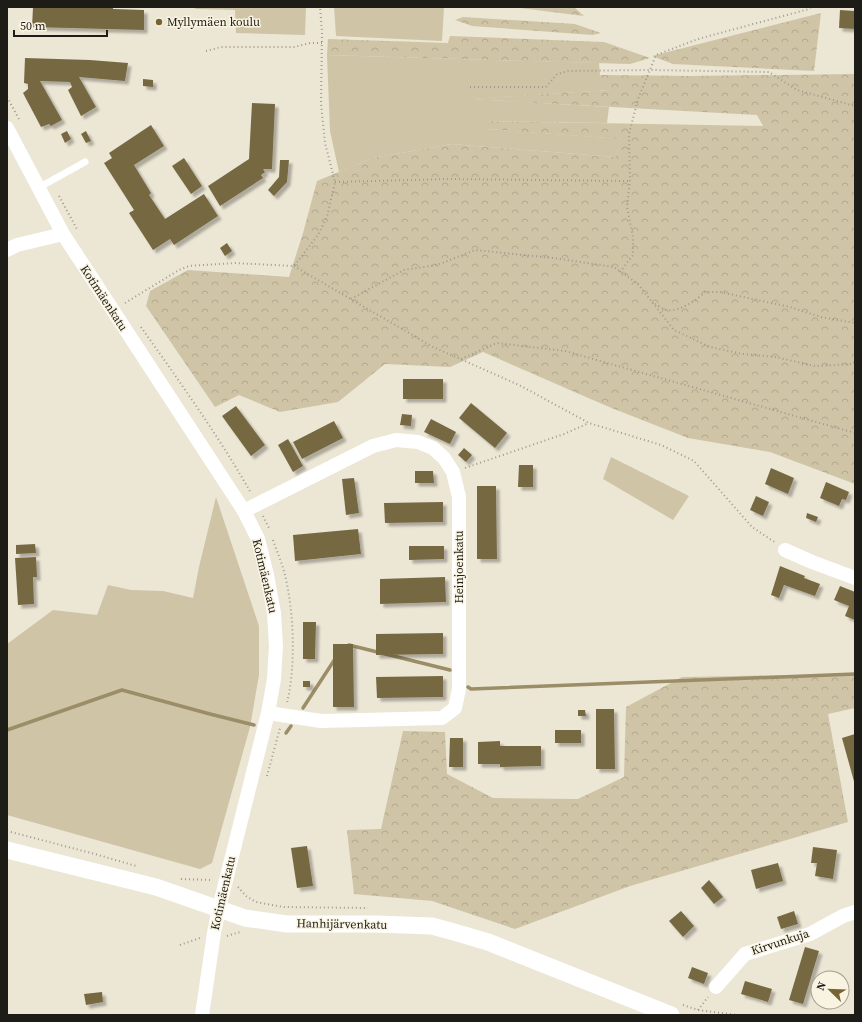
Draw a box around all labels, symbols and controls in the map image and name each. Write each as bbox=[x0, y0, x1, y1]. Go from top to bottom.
scale bar bbox=[14, 12, 107, 38]
place label: Myllymäen koulu bbox=[167, 14, 260, 30]
marker: Myllymäen koulu bbox=[154, 17, 164, 27]
text: 50 m bbox=[20, 18, 46, 34]
street label: Kotimäenkatu bbox=[77, 262, 131, 334]
street label: Heinjoenkatu bbox=[451, 530, 467, 604]
street label: Kotimäenkatu bbox=[249, 537, 281, 615]
street label: Kotimäenkatu bbox=[207, 854, 239, 932]
street label: Hanhijärvenkatu bbox=[297, 915, 387, 933]
street label: Kirvunkuja bbox=[749, 925, 812, 959]
north arrow bbox=[810, 970, 850, 1010]
text: N bbox=[813, 980, 830, 993]

